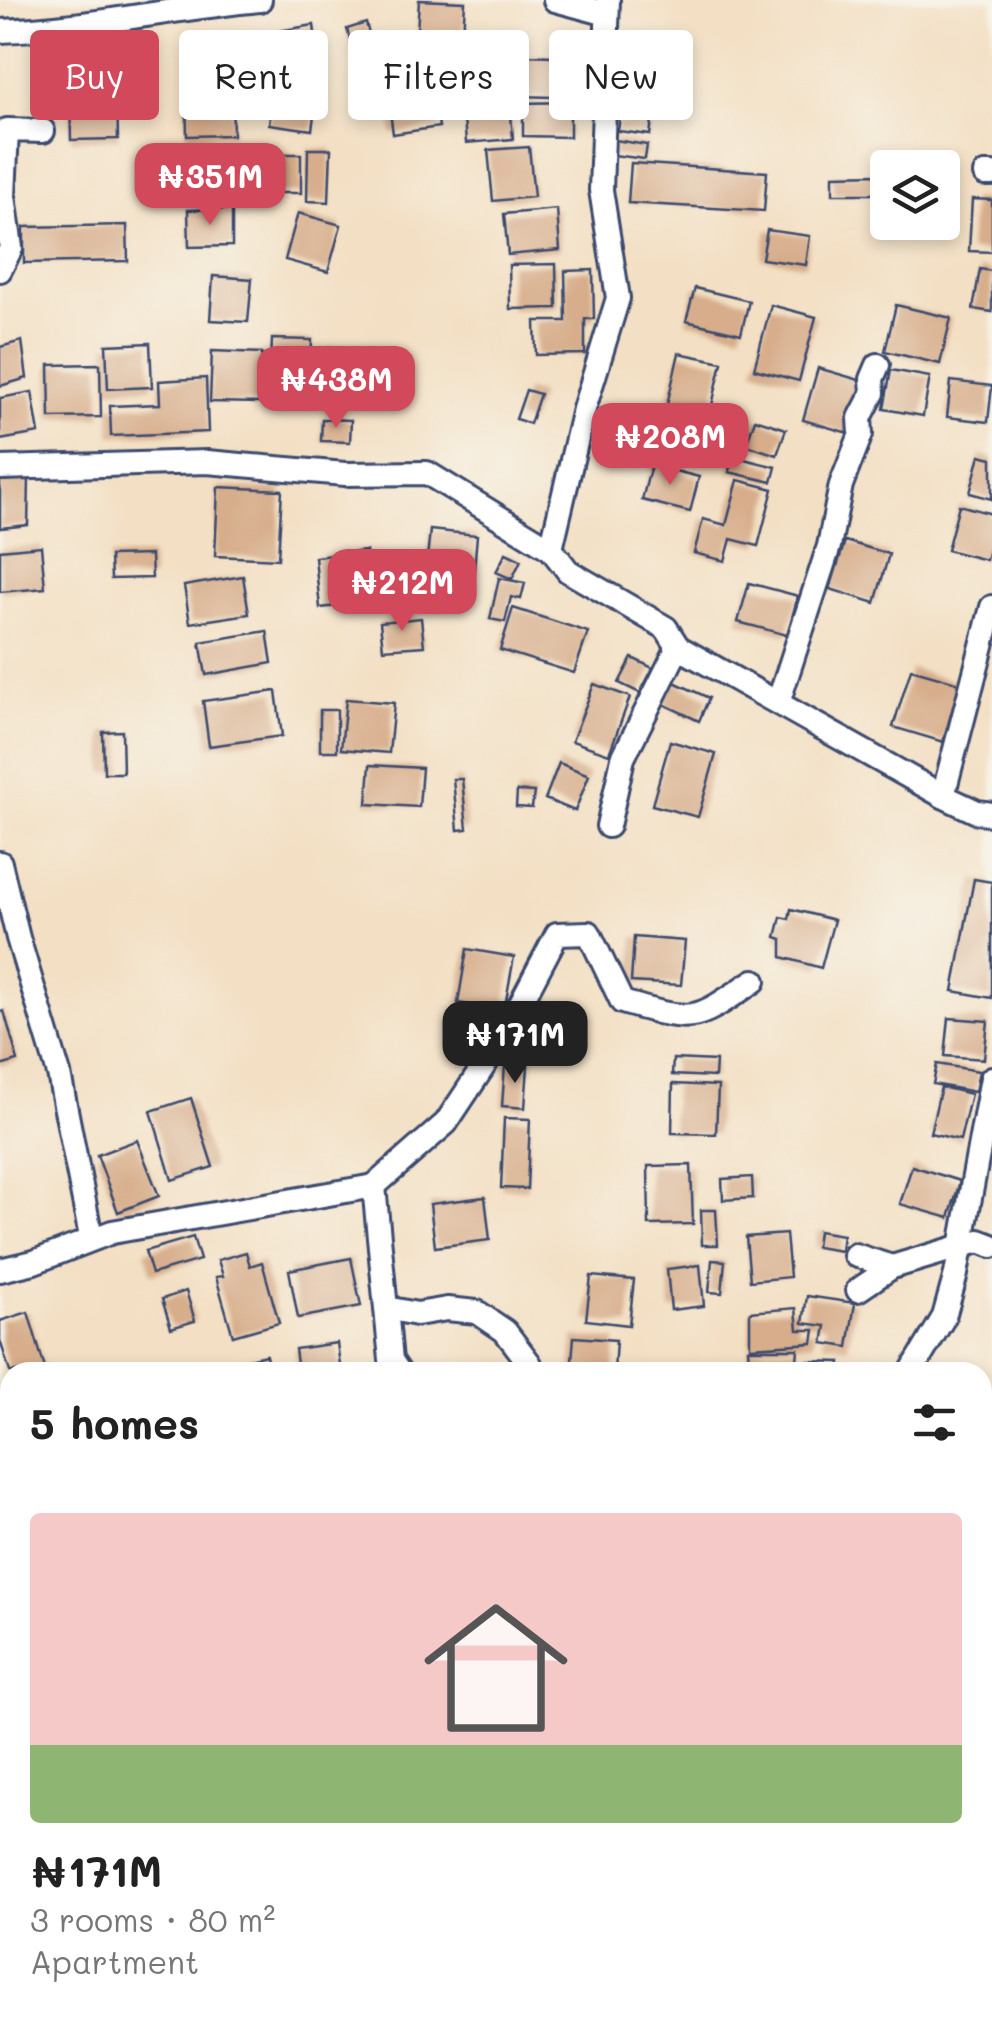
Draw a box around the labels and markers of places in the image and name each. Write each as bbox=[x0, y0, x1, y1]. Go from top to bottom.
pin: ₦351M bbox=[140, 143, 280, 228]
pin: ₦438M bbox=[266, 346, 406, 431]
pin: ₦208M bbox=[600, 403, 740, 488]
pin: ₦212M bbox=[332, 549, 472, 634]
pin: ₦171M bbox=[445, 1001, 585, 1086]

